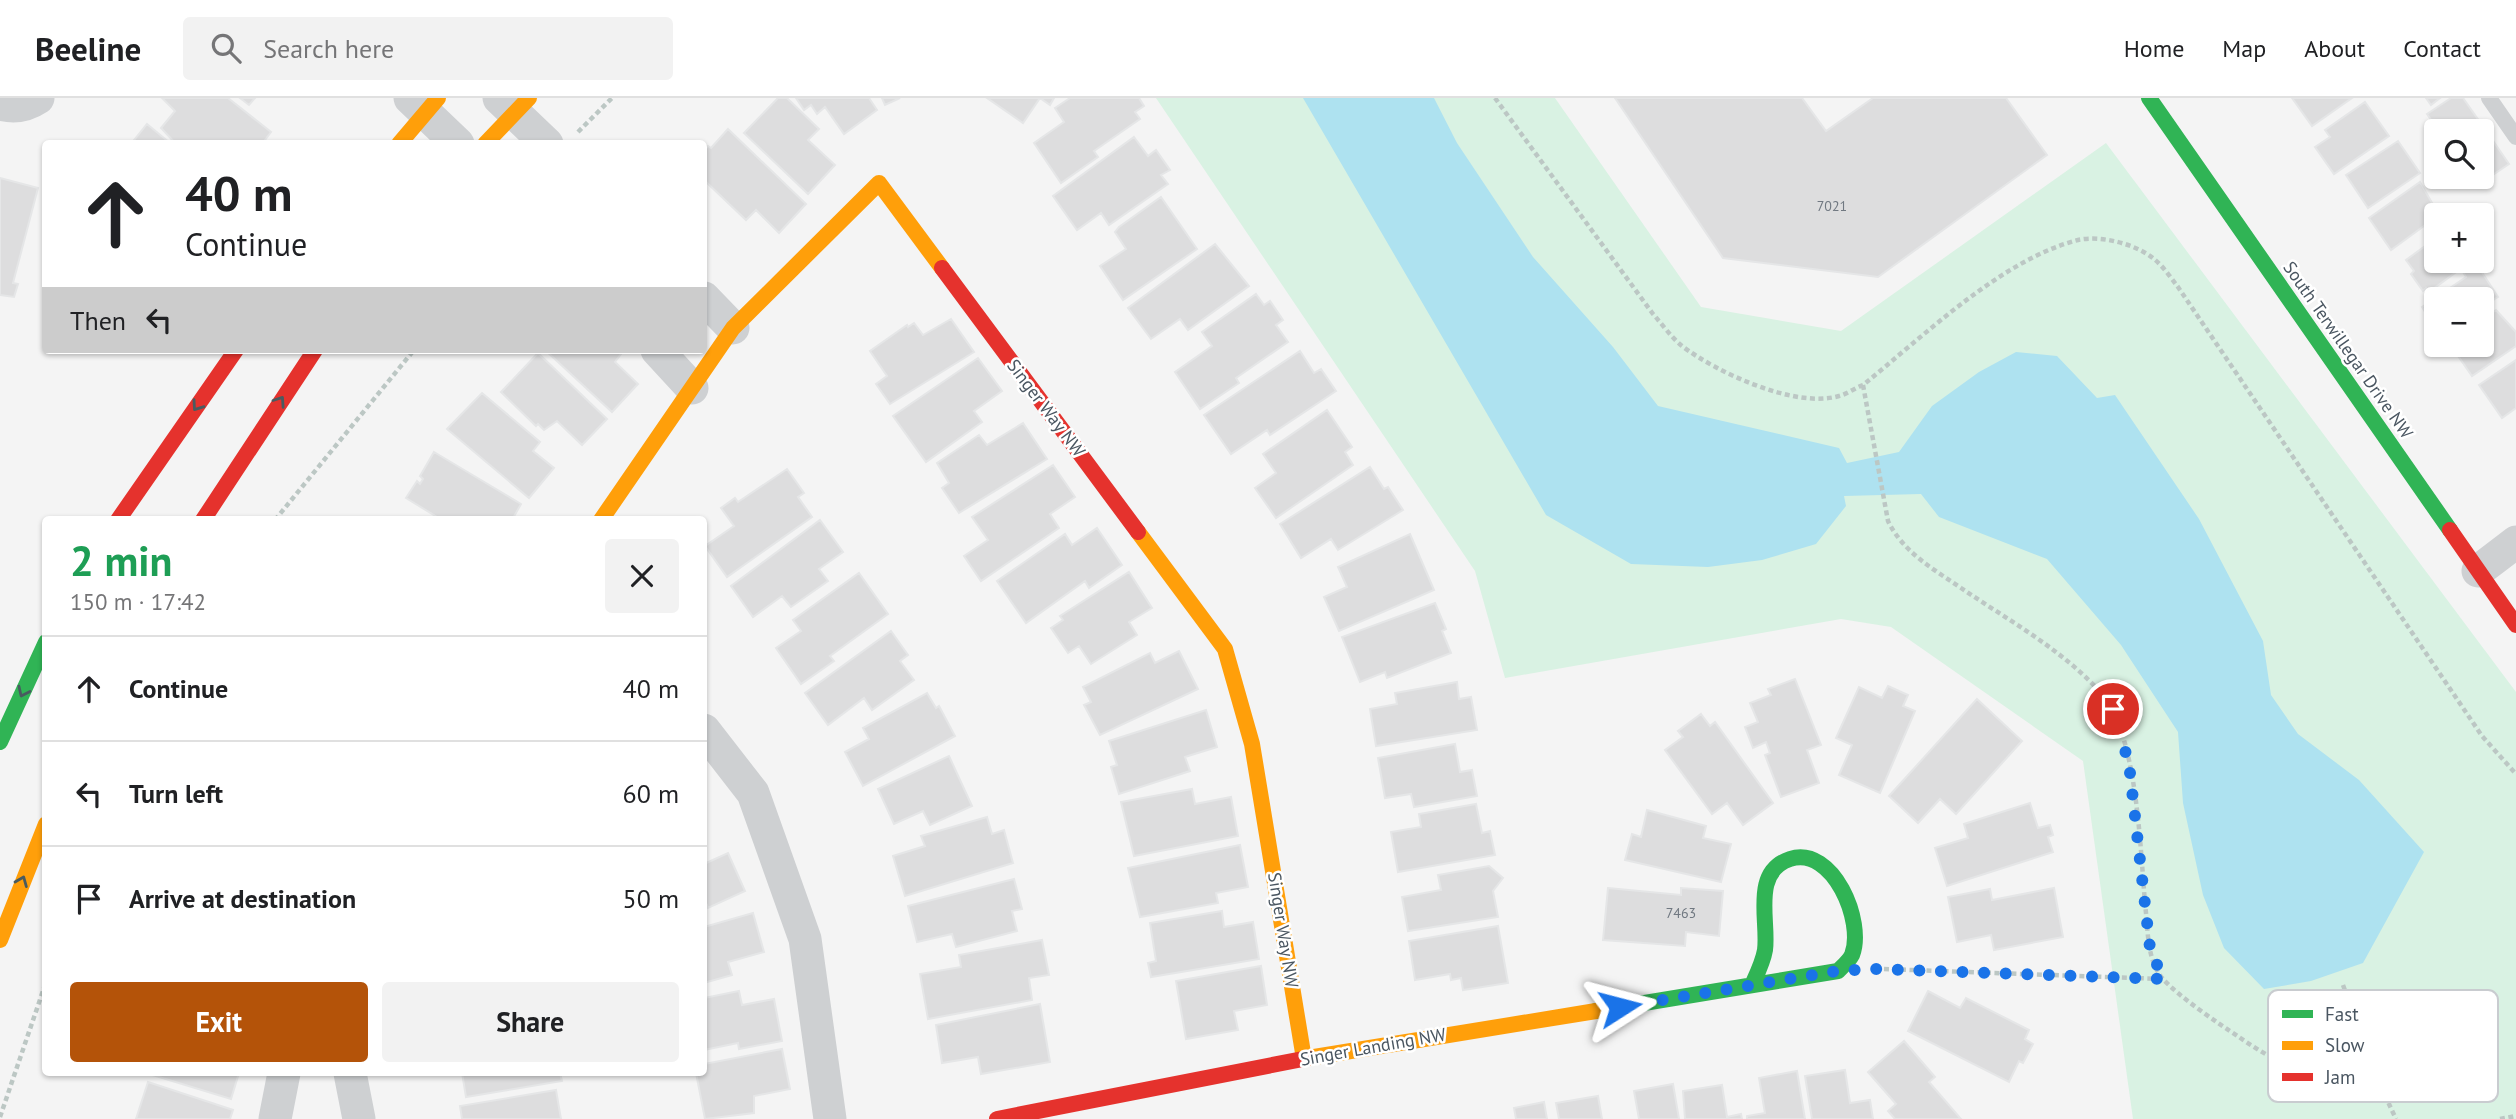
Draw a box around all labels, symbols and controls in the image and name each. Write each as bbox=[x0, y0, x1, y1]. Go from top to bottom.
search box bbox=[183, 17, 673, 80]
text: Beeline bbox=[35, 27, 141, 70]
icon: search bbox=[207, 29, 245, 67]
text: Search here bbox=[263, 32, 394, 65]
text: Home bbox=[2124, 33, 2184, 64]
text: Map bbox=[2222, 33, 2266, 64]
text: About bbox=[2304, 33, 2365, 64]
text: Contact bbox=[2403, 33, 2481, 64]
map controls bbox=[2424, 119, 2494, 357]
button: search bbox=[2424, 119, 2494, 189]
text: 40 m bbox=[185, 161, 292, 225]
icon: ahead bbox=[70, 168, 161, 259]
house number: 7021 bbox=[1817, 197, 1847, 215]
button: + bbox=[2424, 203, 2494, 273]
text: Continue bbox=[185, 223, 307, 265]
street label: South Terwillegar Drive NW bbox=[2278, 257, 2418, 443]
button: − bbox=[2424, 287, 2494, 357]
icon: left bbox=[140, 301, 178, 339]
text: Then bbox=[70, 304, 126, 337]
street label: Singer Way NW bbox=[1002, 354, 1091, 461]
one-way arrow bbox=[272, 396, 284, 409]
one-way arrow bbox=[193, 398, 205, 411]
text: 2 min bbox=[70, 533, 172, 588]
button: close bbox=[605, 539, 679, 613]
text: 150 m · 17:42 bbox=[70, 587, 206, 616]
icon: ahead bbox=[70, 670, 108, 708]
text: Continue bbox=[129, 672, 228, 705]
text: 40 m bbox=[623, 672, 679, 705]
pin bbox=[2083, 679, 2143, 739]
one-way arrow bbox=[17, 685, 31, 697]
icon: arrive bbox=[2094, 690, 2132, 728]
icon: left bbox=[70, 775, 108, 813]
text: Turn left bbox=[129, 777, 223, 810]
text: 60 m bbox=[623, 777, 679, 810]
street label: Singer Way NW bbox=[1263, 871, 1304, 989]
one-way arrow bbox=[14, 876, 28, 888]
icon: arrive bbox=[70, 880, 108, 918]
text: Arrive at destination bbox=[129, 882, 356, 915]
text: 50 m bbox=[623, 882, 679, 915]
house number: 7463 bbox=[1666, 904, 1696, 922]
position arrow bbox=[1583, 970, 1657, 1044]
button: Exit bbox=[70, 982, 368, 1062]
button: Share bbox=[382, 982, 679, 1062]
legend bbox=[2268, 990, 2498, 1102]
text: Fast bbox=[2325, 1002, 2359, 1026]
street label: Singer Landing NW bbox=[1298, 1022, 1448, 1071]
text: Slow bbox=[2325, 1033, 2365, 1057]
text: Jam bbox=[2324, 1065, 2355, 1089]

